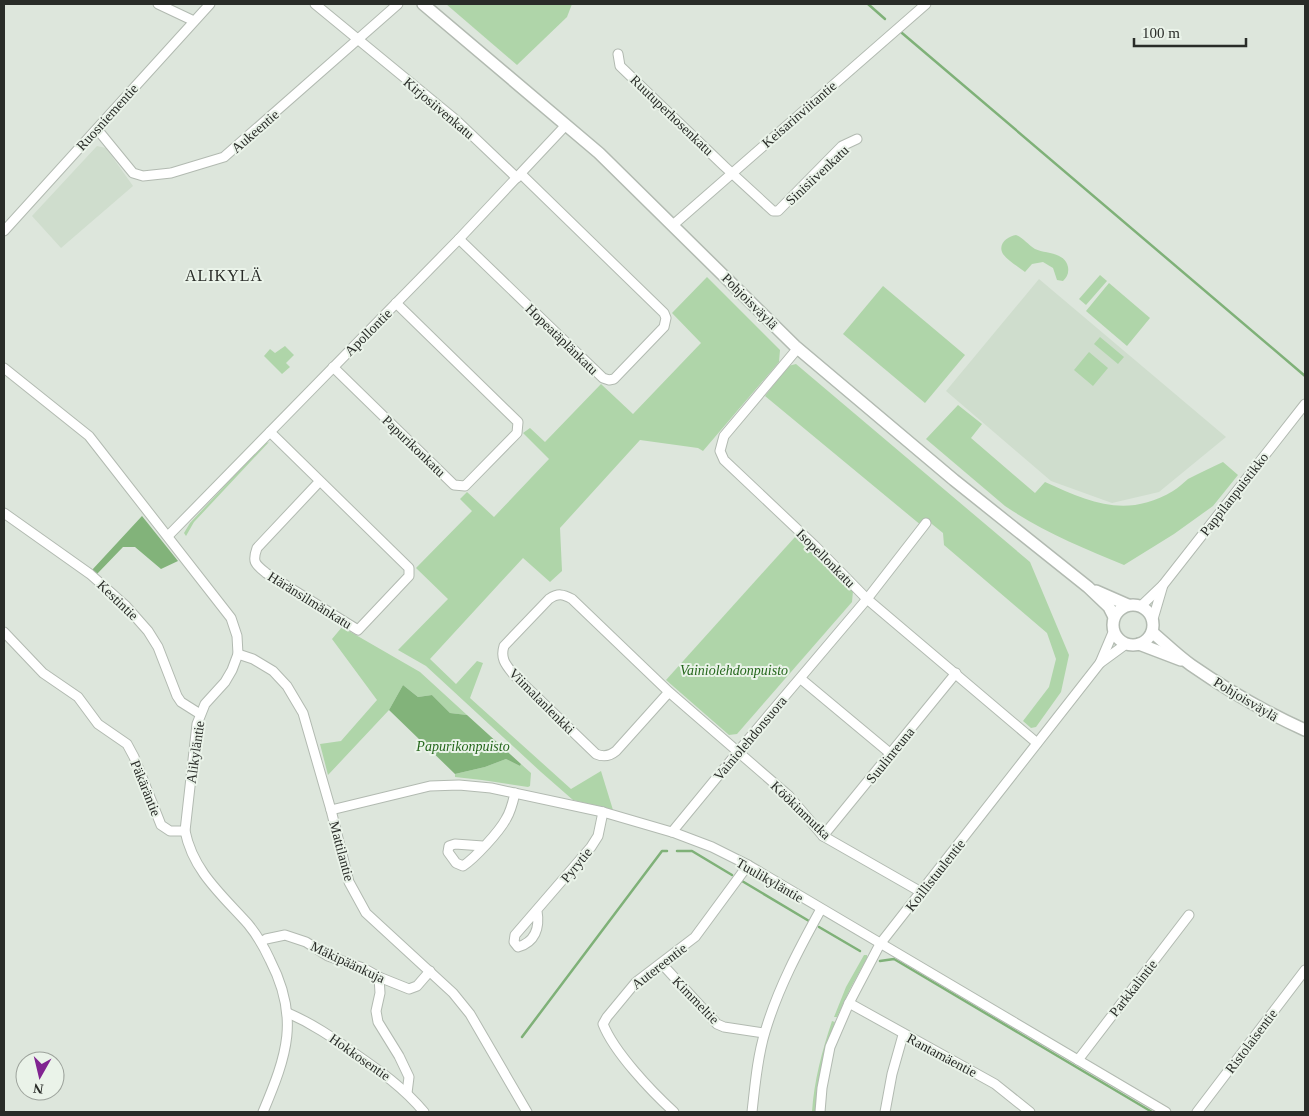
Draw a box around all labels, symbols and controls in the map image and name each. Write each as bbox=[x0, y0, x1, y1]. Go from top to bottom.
scale bar bbox=[1134, 15, 1246, 47]
text: 100 m bbox=[1142, 25, 1180, 41]
street label: Ruutuperhosenkatu bbox=[627, 72, 716, 159]
street label: Kirjosiivenkatu bbox=[400, 75, 477, 142]
street label: Keisarinviitantie bbox=[759, 78, 839, 151]
street label: Ruosniementie bbox=[74, 81, 141, 154]
street label: Aukeentie bbox=[229, 107, 282, 156]
street label: Sinisiivenkatu bbox=[783, 143, 852, 208]
district label: ALIKYLÄ bbox=[185, 267, 263, 284]
street label: Pohjoisväylä bbox=[719, 270, 781, 333]
street label: Hopeatäplänkatu bbox=[522, 301, 601, 378]
street label: Apollontie bbox=[342, 306, 395, 359]
street label: Papurikonkatu bbox=[379, 413, 448, 480]
street label: Pappilanpuistikko bbox=[1197, 450, 1271, 539]
street label: Isopellonkatu bbox=[793, 526, 858, 591]
street label: Häränsilmänkatu bbox=[265, 569, 354, 632]
street label: Kestintie bbox=[94, 577, 141, 623]
park label: Vainiolehdonpuisto bbox=[680, 663, 788, 678]
street label: Viimalanlenkki bbox=[506, 666, 578, 737]
street label: Pohjoisväylä bbox=[1211, 674, 1281, 725]
street label: Vainiolehdonsuora bbox=[711, 693, 790, 783]
street label: Alikyläntie bbox=[184, 720, 207, 784]
street label: Suulinreuna bbox=[863, 724, 918, 786]
park label: Papurikonpuisto bbox=[415, 739, 510, 754]
street label: Päkäräntie bbox=[128, 758, 164, 818]
street label: Köökinmutka bbox=[768, 778, 834, 843]
street label: Mattilantie bbox=[326, 820, 357, 883]
street label: Koillistuulentie bbox=[903, 836, 968, 914]
street label: Pyrytie bbox=[558, 845, 595, 886]
street label: Tuulikyläntie bbox=[734, 855, 806, 906]
street label: Mäkipäänkuja bbox=[308, 939, 388, 987]
street label: Autereentie bbox=[629, 940, 690, 992]
street label: Parkkalintie bbox=[1107, 957, 1160, 1020]
street label: Kimmeltie bbox=[669, 974, 722, 1027]
street label: Ristolaisentie bbox=[1222, 1006, 1280, 1076]
street label: Hokkosentie bbox=[326, 1031, 393, 1084]
street label: Rantamäentie bbox=[904, 1031, 979, 1080]
north arrow bbox=[15, 1051, 65, 1101]
text: N bbox=[32, 1080, 44, 1097]

